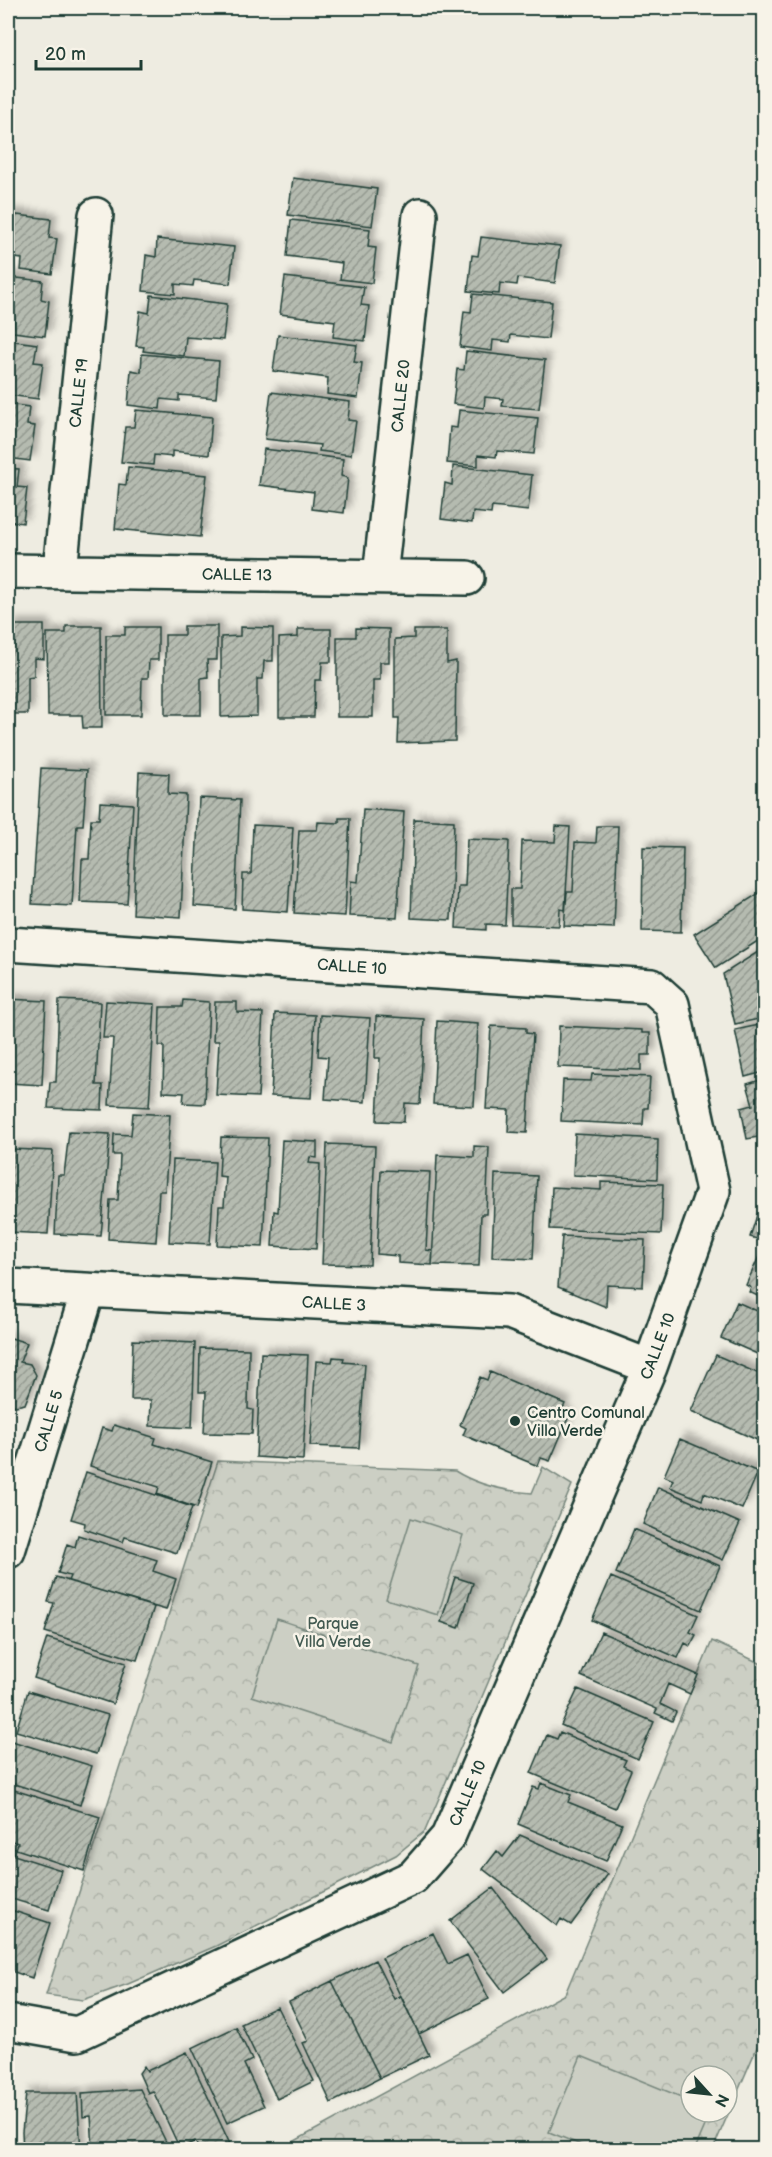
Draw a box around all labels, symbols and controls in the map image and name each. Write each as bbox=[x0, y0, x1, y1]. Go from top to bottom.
scale bar bbox=[36, 33, 141, 71]
text: 20 m bbox=[45, 44, 86, 65]
street label: CALLE 19 bbox=[66, 357, 93, 429]
street label: CALLE 20 bbox=[388, 359, 415, 434]
street label: CALLE 13 bbox=[202, 565, 273, 586]
street label: CALLE 10 bbox=[316, 956, 387, 979]
street label: CALLE 3 bbox=[301, 1293, 367, 1316]
street label: CALLE 10 bbox=[637, 1310, 680, 1383]
street label: CALLE 5 bbox=[31, 1388, 68, 1455]
place label: Centro Comunal Villa Verde bbox=[527, 1404, 645, 1441]
marker: Centro Comunal Villa Verde bbox=[508, 1414, 522, 1428]
park label: Parque Villa Verde bbox=[295, 1615, 371, 1652]
street label: CALLE 10 bbox=[446, 1758, 491, 1830]
north arrow bbox=[679, 2064, 739, 2124]
text: N bbox=[710, 2090, 732, 2110]

